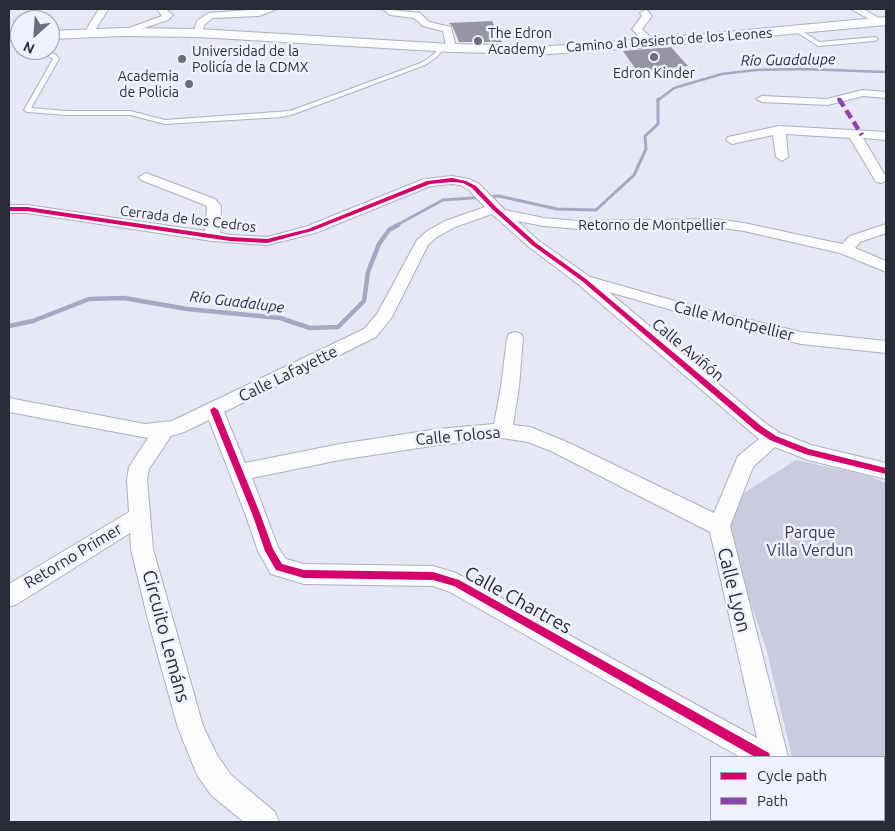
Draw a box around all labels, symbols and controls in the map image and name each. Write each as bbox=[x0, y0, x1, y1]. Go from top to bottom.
north arrow bbox=[10, 10, 60, 60]
street label: Camino al Desierto de los Leones bbox=[565, 24, 773, 56]
place label: The Edron Academy bbox=[488, 25, 552, 58]
marker: The Edron Academy bbox=[472, 35, 484, 47]
text: N bbox=[21, 38, 37, 57]
place label: Universidad de la Policía de la CDMX bbox=[192, 43, 308, 75]
water label: Río Guadalupe bbox=[740, 50, 836, 70]
marker: Edron Kinder bbox=[648, 51, 660, 63]
marker: Universidad de la Policía de la CDMX bbox=[176, 53, 188, 65]
place label: Edron Kinder bbox=[613, 65, 695, 81]
place label: Academia de Policia bbox=[118, 68, 179, 100]
marker: Academia de Policia bbox=[183, 78, 195, 90]
street label: Cerrada de los Cedros bbox=[119, 202, 257, 236]
street label: Retorno de Montpellier bbox=[578, 217, 726, 233]
water label: Río Guadalupe bbox=[189, 287, 285, 317]
street label: Calle Montpellier bbox=[672, 297, 796, 345]
street label: Calle Aviñón bbox=[648, 314, 728, 386]
street label: Calle Lafayette bbox=[235, 342, 341, 406]
street label: Calle Tolosa bbox=[415, 423, 501, 449]
street label: Retorno Primer bbox=[21, 519, 125, 593]
park label: Parque Villa Verdun bbox=[767, 523, 853, 561]
street label: Calle Lyon bbox=[712, 545, 756, 635]
street label: Calle Chartres bbox=[460, 561, 576, 639]
street label: Circuito Lemáns bbox=[137, 567, 195, 705]
legend bbox=[710, 756, 885, 821]
text: Cycle path bbox=[757, 767, 827, 784]
text: Path bbox=[757, 792, 788, 809]

